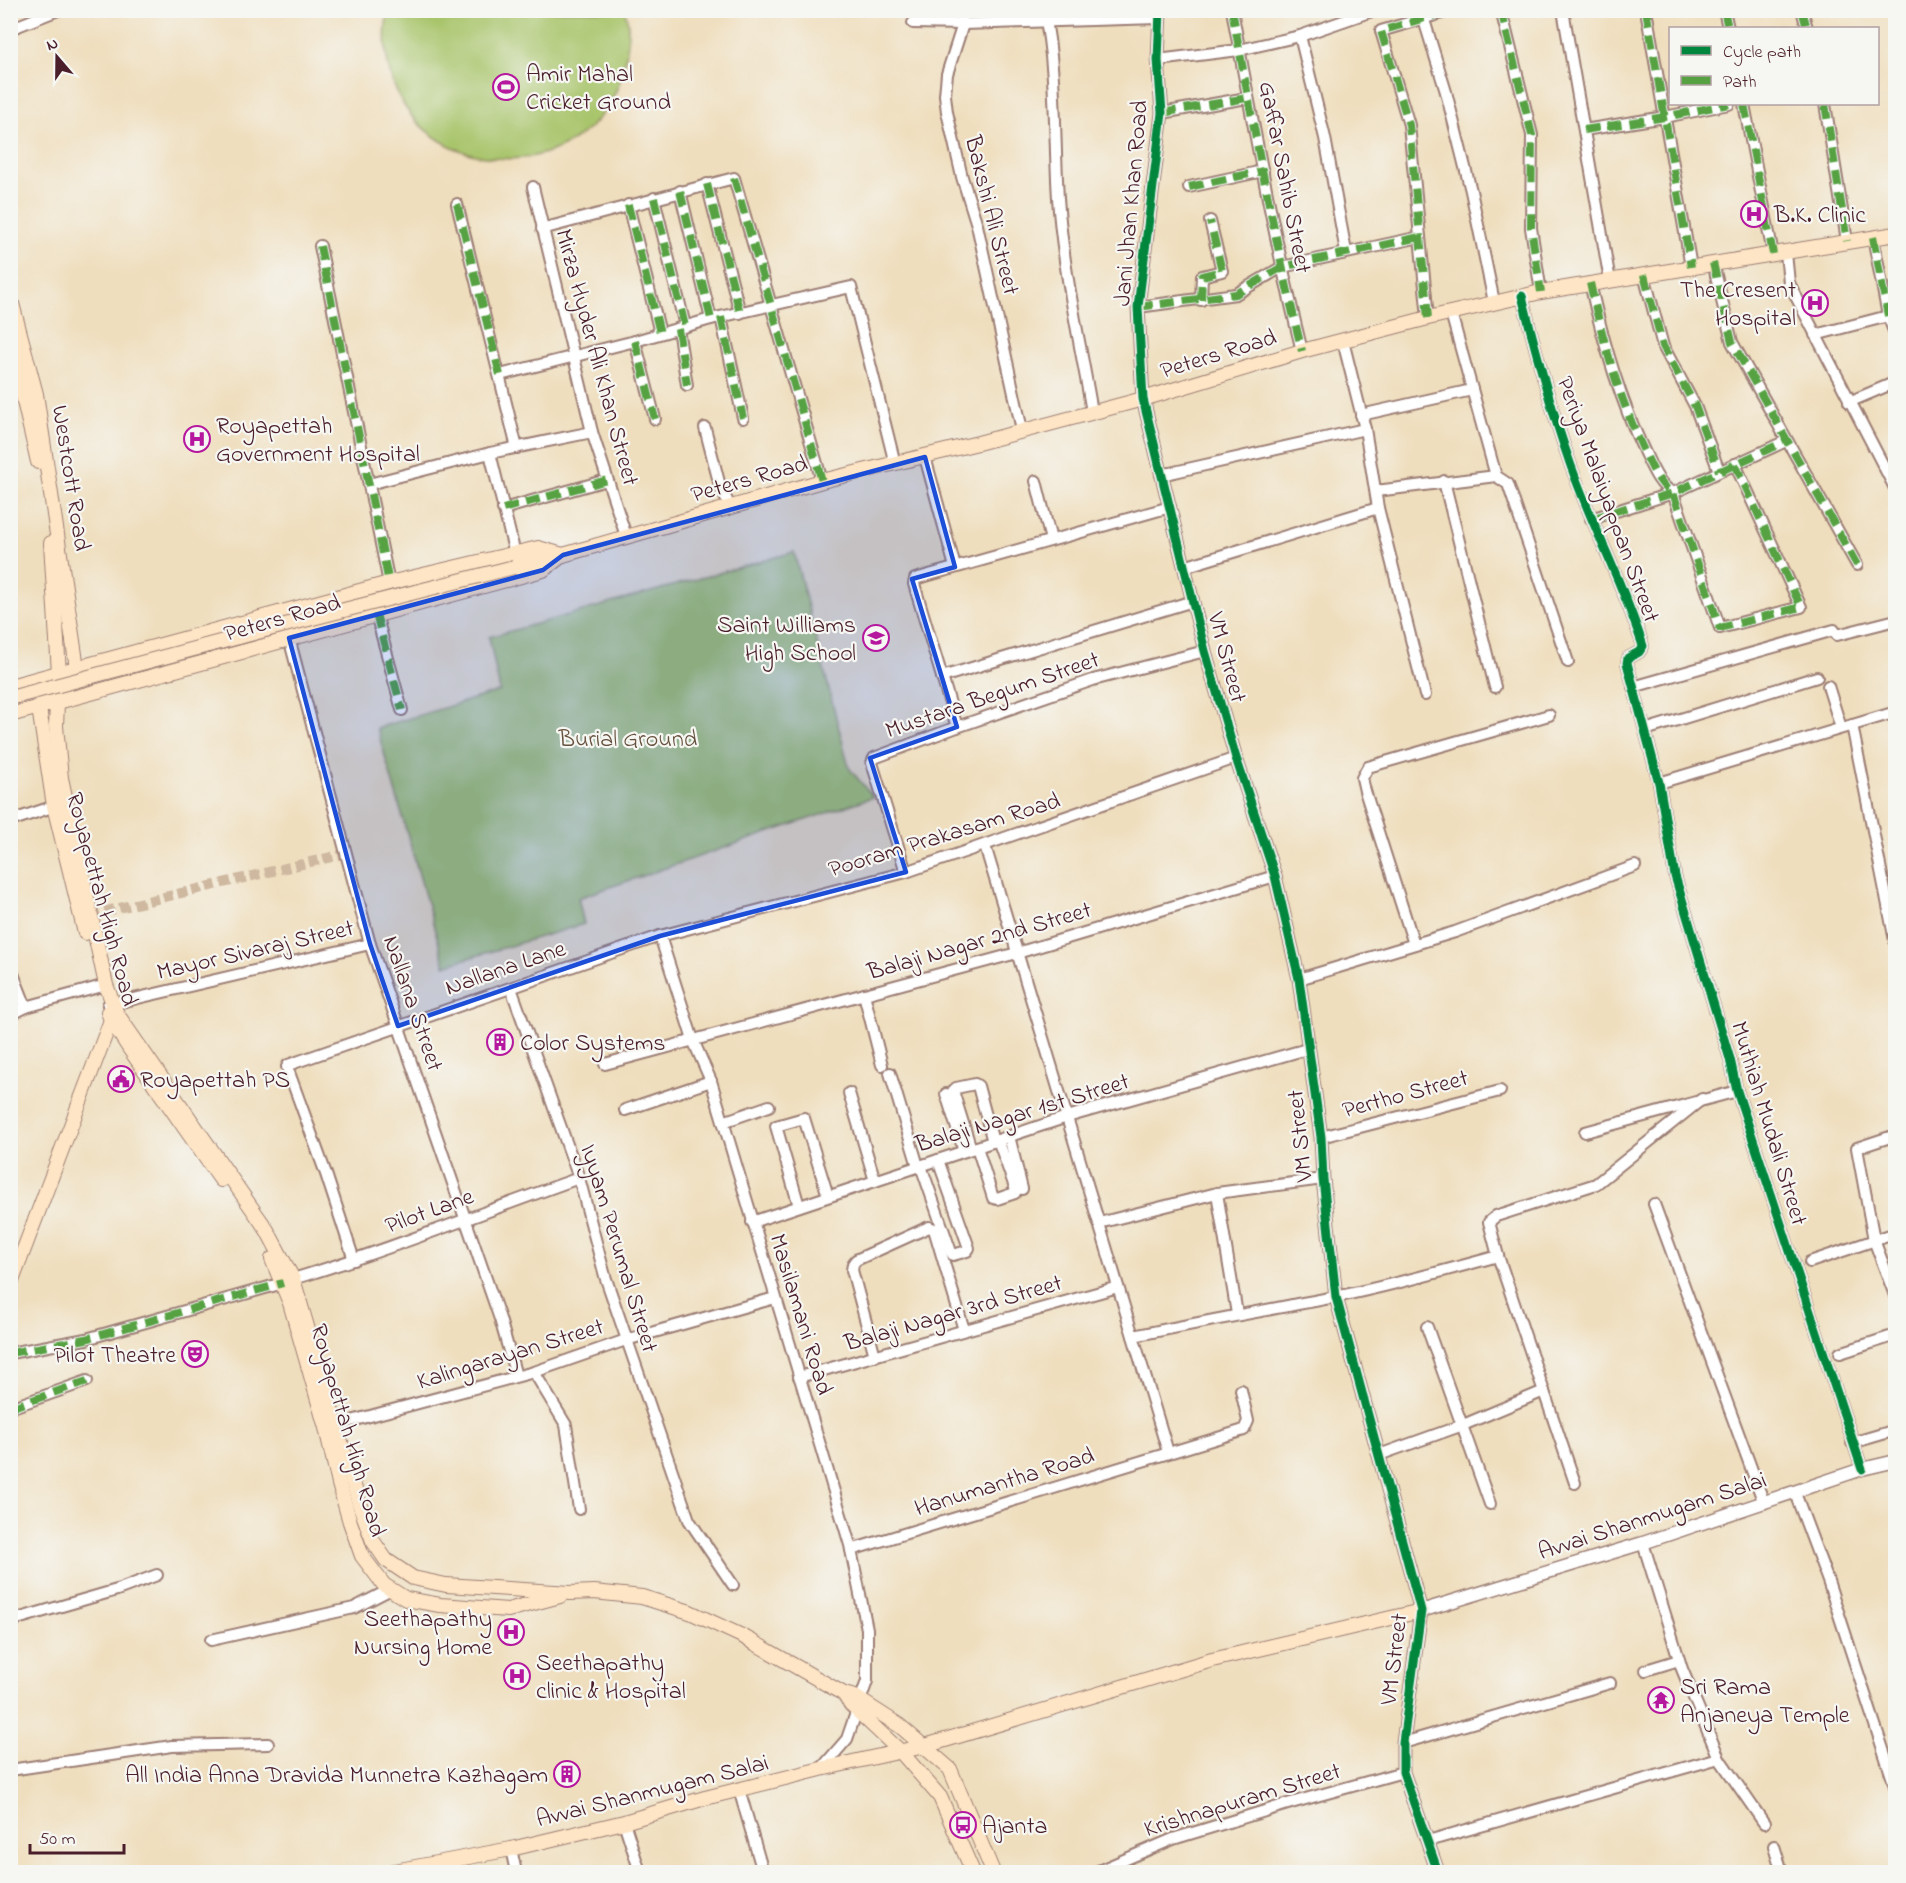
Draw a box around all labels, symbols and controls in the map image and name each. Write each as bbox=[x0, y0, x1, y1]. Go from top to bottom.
north arrow bbox=[27, 27, 87, 87]
legend bbox=[1669, 27, 1879, 105]
text: N bbox=[43, 32, 62, 58]
text: Cycle path bbox=[1723, 40, 1801, 66]
place label: Amir Mahal Cricket Ground bbox=[526, 58, 671, 121]
text: Path bbox=[1723, 70, 1757, 96]
sports icon: Amir Mahal Cricket Ground bbox=[491, 72, 521, 102]
street label: Gaffar Sahib Street bbox=[1248, 78, 1319, 276]
street label: Jani Jhan Khan Road bbox=[1106, 98, 1159, 308]
street label: Bakshi Ali Street bbox=[954, 131, 1027, 299]
hospital icon: B.K. Clinic bbox=[1739, 199, 1769, 229]
place label: B.K. Clinic bbox=[1773, 199, 1866, 234]
street label: Mirza Hyder Ali Khan Street bbox=[543, 225, 647, 490]
place label: The Cresent Hospital bbox=[1680, 274, 1796, 337]
hospital icon: The Cresent Hospital bbox=[1800, 288, 1830, 318]
street label: Peters Road bbox=[1156, 321, 1282, 390]
street label: Periya Malaiyappan Street bbox=[1545, 372, 1668, 628]
street label: Westcott Road bbox=[41, 403, 98, 554]
place label: Royapettah Government Hospital bbox=[216, 410, 420, 473]
hospital icon: Royapettah Government Hospital bbox=[182, 424, 212, 454]
street label: Peters Road bbox=[687, 447, 813, 514]
street label: Peters Road bbox=[220, 586, 346, 653]
street label: VM Street bbox=[1196, 608, 1254, 707]
place label: Saint Williams High School bbox=[717, 609, 856, 672]
school or university icon: Saint Williams High School bbox=[861, 623, 891, 653]
street label: Mustara Begum Street bbox=[881, 643, 1105, 749]
park label: Burial Ground bbox=[558, 723, 698, 758]
street label: Pooram Prakasam Road bbox=[824, 784, 1065, 888]
street label: Royapettah High Road bbox=[54, 789, 146, 1011]
street label: Balaji Nagar 2nd Street bbox=[863, 894, 1096, 991]
street label: Mayor Sivaraj Street bbox=[154, 912, 358, 992]
street label: Nallana Street bbox=[372, 931, 451, 1076]
street label: Nallana Lane bbox=[441, 932, 571, 1006]
street label: Muthiah Mudali Street bbox=[1720, 1017, 1815, 1230]
building icon: Color Systems bbox=[485, 1027, 515, 1057]
place label: Color Systems bbox=[520, 1027, 666, 1063]
street label: Pertho Street bbox=[1339, 1062, 1473, 1129]
public building icon: Royapettah PS bbox=[106, 1064, 136, 1094]
place label: Royapettah PS bbox=[140, 1064, 290, 1100]
street label: Balaji Nagar 1st Street bbox=[911, 1065, 1134, 1164]
street label: VM Street bbox=[1279, 1088, 1324, 1184]
street label: Iyyam Perumal Street bbox=[568, 1140, 666, 1358]
street label: Pilot Lane bbox=[381, 1180, 479, 1244]
street label: Masilamani Road bbox=[758, 1230, 841, 1400]
street label: Balaji Nagar 3rd Street bbox=[840, 1267, 1067, 1362]
street label: Kalingarayan Street bbox=[413, 1310, 609, 1401]
street label: Royapettah High Road bbox=[298, 1320, 394, 1542]
place label: Pilot Theatre bbox=[54, 1339, 176, 1374]
theatre icon: Pilot Theatre bbox=[180, 1339, 210, 1369]
street label: Hanumantha Road bbox=[910, 1439, 1099, 1527]
street label: Avvai Shanmugam Salai bbox=[1534, 1464, 1772, 1571]
place label: Seethapathy Nursing Home bbox=[354, 1603, 492, 1666]
street label: VM Street bbox=[1372, 1611, 1418, 1708]
hospital icon: Seethapathy Nursing Home bbox=[496, 1617, 526, 1647]
place label: Seethapathy clinic & Hospital bbox=[536, 1647, 686, 1710]
hospital icon: Seethapathy clinic & Hospital bbox=[502, 1661, 532, 1691]
place label: Sri Rama Anjaneya Temple bbox=[1680, 1671, 1850, 1735]
temple icon: Sri Rama Anjaneya Temple bbox=[1646, 1685, 1676, 1715]
street label: Avvai Shanmugam Salai bbox=[533, 1747, 773, 1838]
street label: Krishnapuram Street bbox=[1140, 1755, 1345, 1848]
place label: All India Anna Dravida Munnetra Kazhagam bbox=[125, 1759, 548, 1794]
building icon: All India Anna Dravida Munnetra Kazhagam bbox=[552, 1759, 582, 1789]
bus stop icon: Ajanta bbox=[948, 1810, 978, 1840]
place label: Ajanta bbox=[982, 1810, 1047, 1845]
scale bar bbox=[30, 1817, 124, 1855]
text: 50 m bbox=[39, 1827, 76, 1853]

